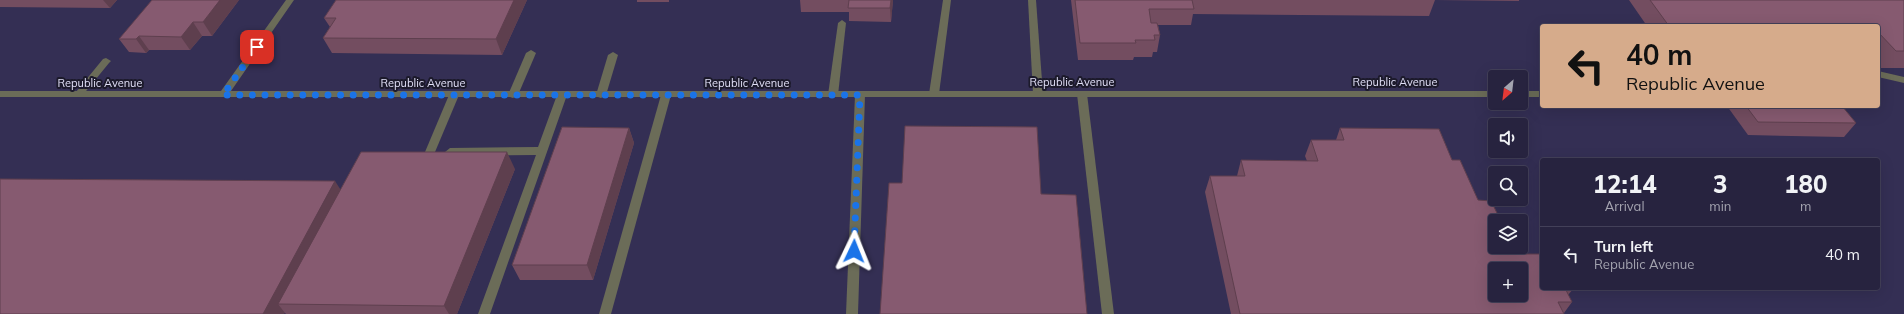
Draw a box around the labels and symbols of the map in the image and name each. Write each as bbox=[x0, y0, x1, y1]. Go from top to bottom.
pin bbox=[240, 30, 274, 64]
north arrow bbox=[1488, 70, 1528, 110]
street label: Republic Avenue bbox=[1030, 75, 1114, 89]
street label: Republic Avenue bbox=[1353, 75, 1437, 89]
street label: Republic Avenue bbox=[58, 76, 142, 90]
street label: Republic Avenue bbox=[381, 76, 465, 90]
street label: Republic Avenue bbox=[705, 76, 789, 90]
position arrow bbox=[833, 230, 875, 272]

